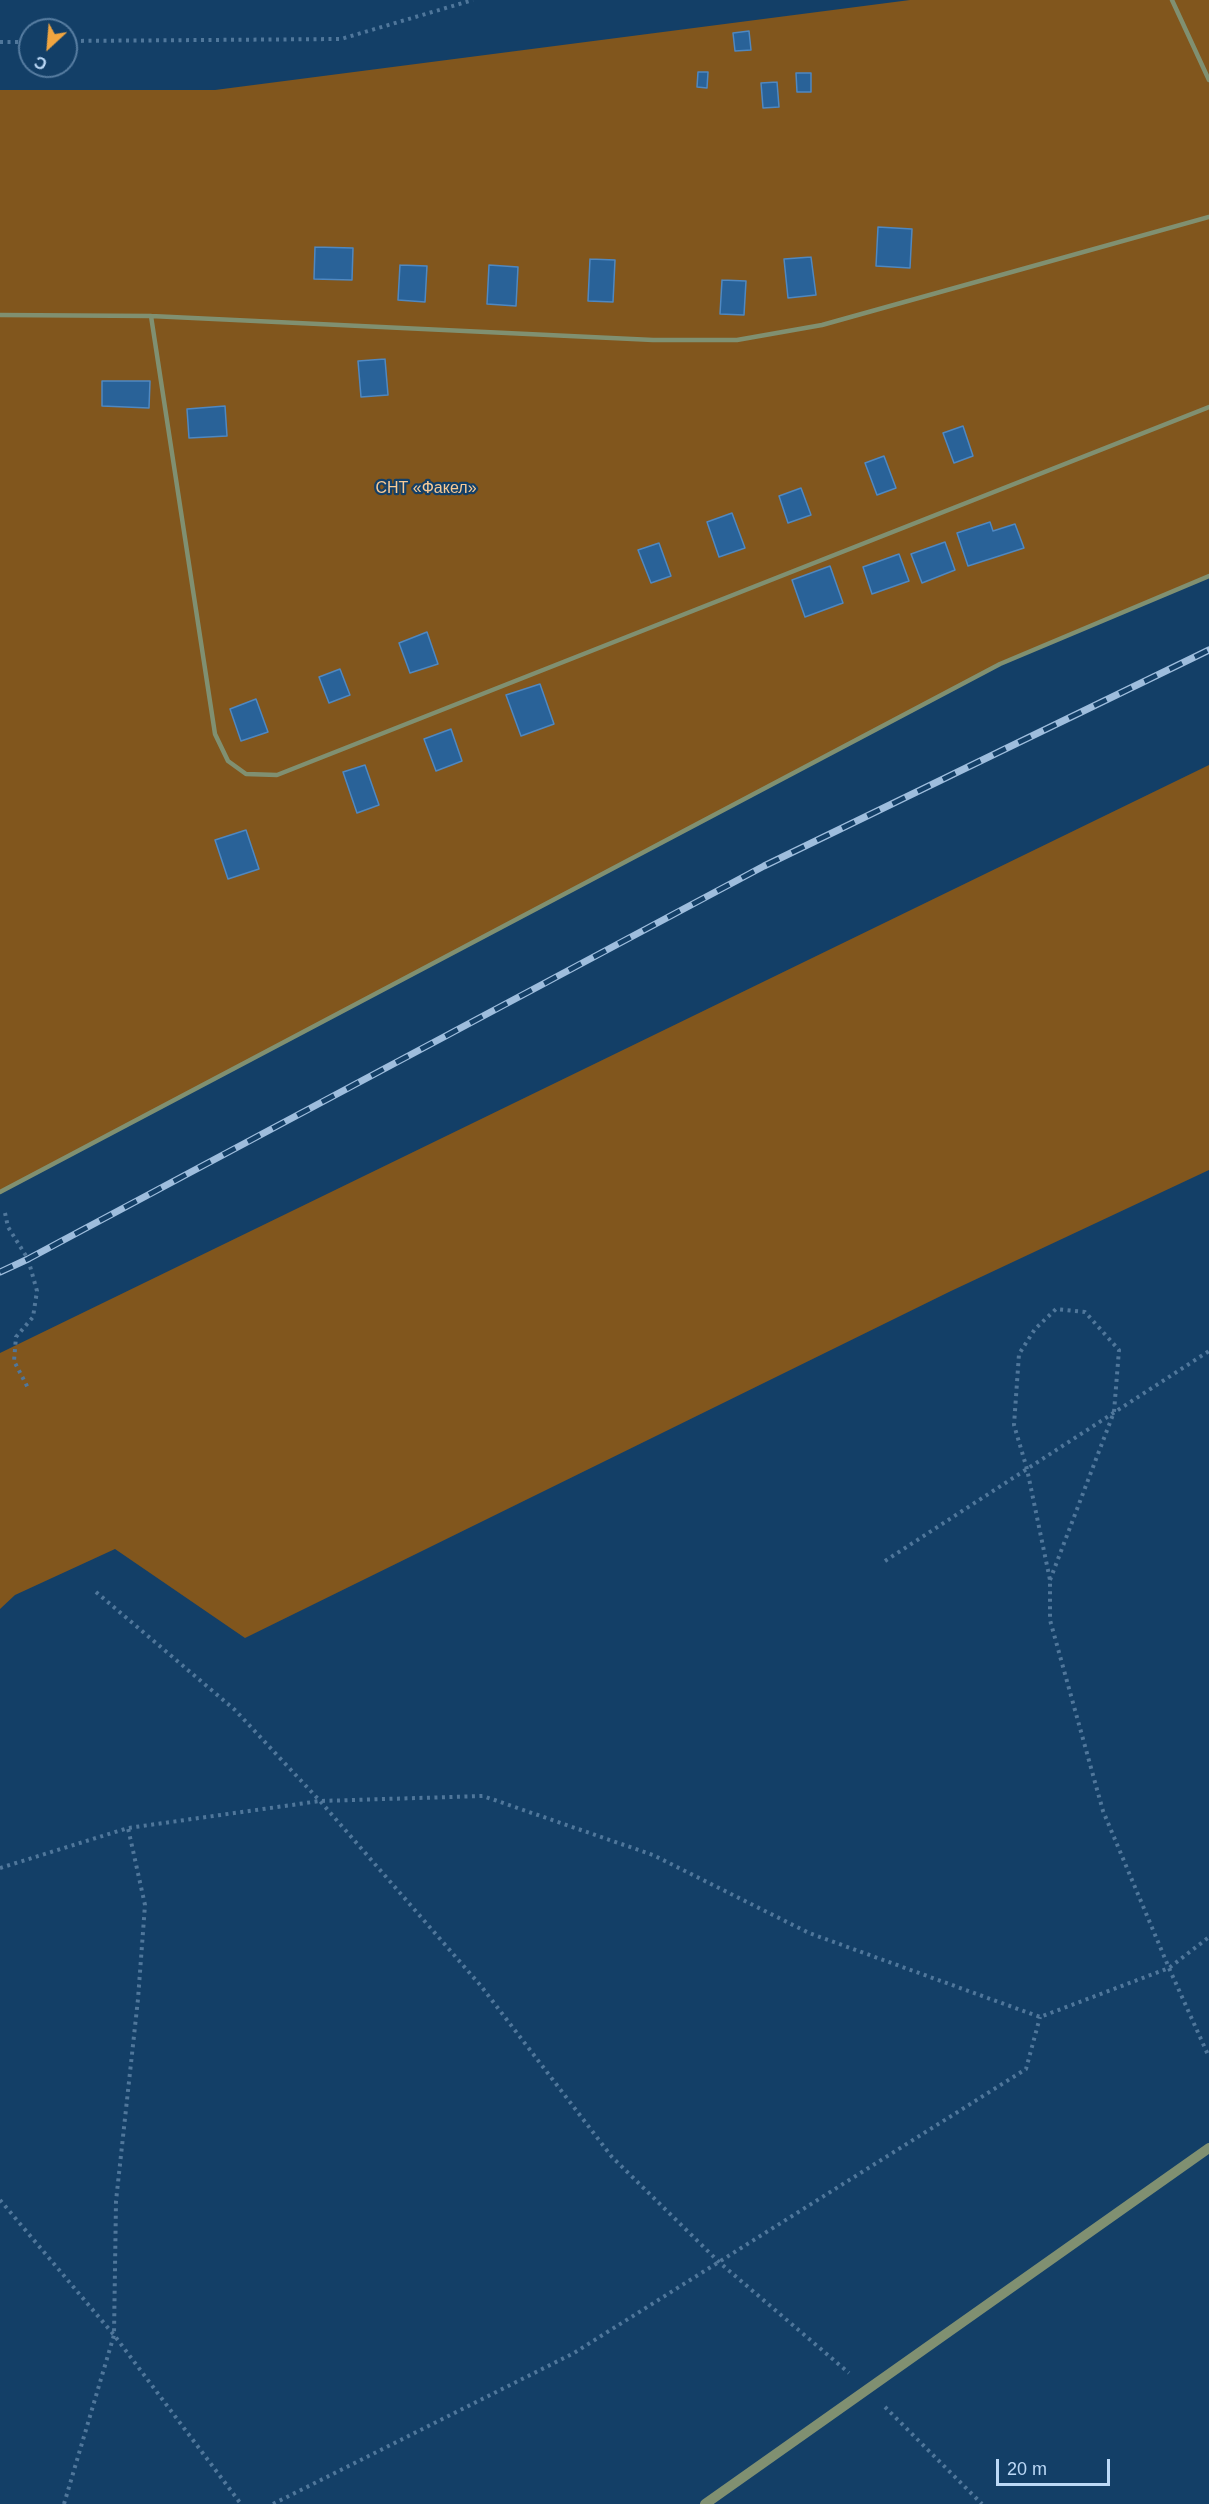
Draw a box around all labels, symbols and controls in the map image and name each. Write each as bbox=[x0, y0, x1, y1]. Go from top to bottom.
north arrow bbox=[18, 18, 78, 78]
text: С bbox=[32, 53, 50, 73]
park label: СНТ «Факел» bbox=[375, 479, 477, 499]
scale bar bbox=[999, 2447, 1113, 2485]
text: 20 m bbox=[1007, 2459, 1047, 2479]

